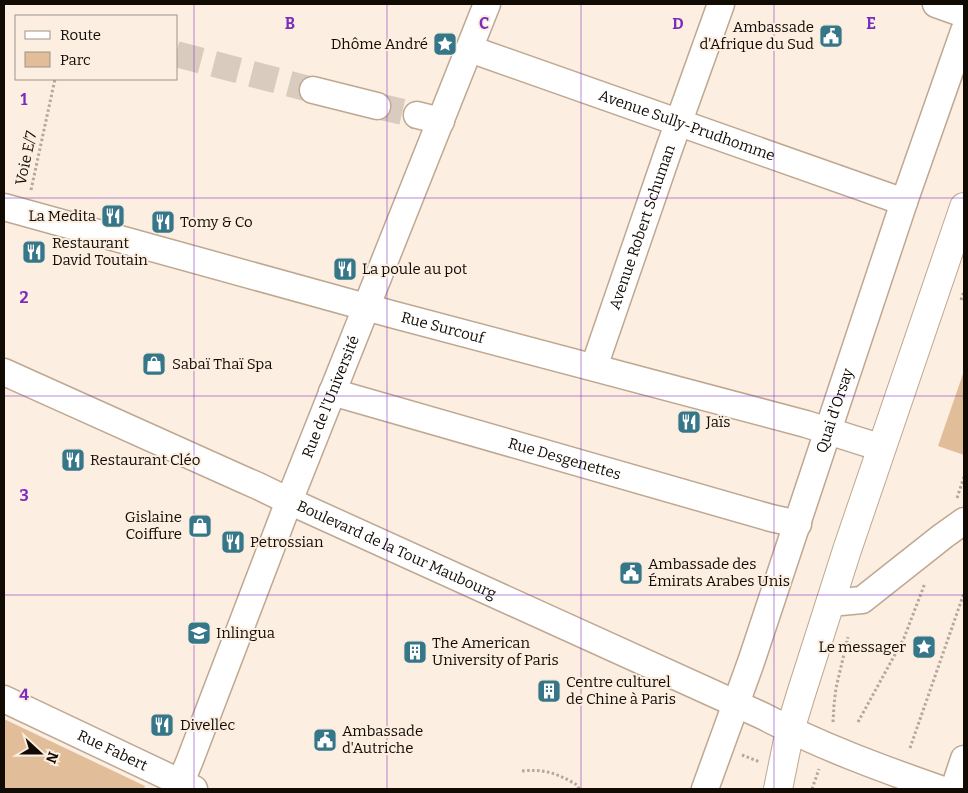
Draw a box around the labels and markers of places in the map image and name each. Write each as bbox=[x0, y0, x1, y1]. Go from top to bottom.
place label: Ambassade d'Afrique du Sud bbox=[699, 18, 814, 53]
public building icon: Ambassade d'Afrique du Sud bbox=[818, 23, 844, 49]
place icon: Dhôme André bbox=[432, 31, 458, 57]
place label: Dhôme André bbox=[331, 35, 428, 53]
restaurant icon: La Medita bbox=[100, 203, 126, 229]
place label: La Medita bbox=[29, 207, 96, 225]
restaurant icon: Tomy & Co bbox=[150, 209, 176, 235]
place label: Tomy & Co bbox=[180, 213, 253, 231]
place label: Restaurant David Toutain bbox=[52, 234, 148, 269]
restaurant icon: Restaurant David Toutain bbox=[21, 239, 47, 265]
restaurant icon: La poule au pot bbox=[332, 256, 358, 282]
place label: La poule au pot bbox=[362, 260, 468, 278]
shop icon: Sabaï Thaï Spa bbox=[141, 351, 167, 377]
place label: Sabaï Thaï Spa bbox=[172, 355, 273, 373]
restaurant icon: Jaïs bbox=[676, 409, 702, 435]
place label: Jaïs bbox=[705, 413, 731, 431]
restaurant icon: Restaurant Cléo bbox=[60, 447, 86, 473]
place label: Restaurant Cléo bbox=[90, 451, 200, 469]
place label: Gislaine Coiffure bbox=[125, 508, 182, 543]
shop icon: Gislaine Coiffure bbox=[187, 513, 213, 539]
restaurant icon: Petrossian bbox=[220, 529, 246, 555]
place label: Petrossian bbox=[250, 533, 324, 551]
place label: Ambassade des Émirats Arabes Unis bbox=[648, 555, 790, 590]
public building icon: Ambassade des Émirats Arabes Unis bbox=[618, 560, 644, 586]
school or university icon: Inlingua bbox=[186, 620, 212, 646]
place label: Inlingua bbox=[216, 624, 275, 642]
place label: The American University of Paris bbox=[432, 634, 559, 669]
place icon: Le messager bbox=[911, 634, 937, 660]
place label: Le messager bbox=[819, 638, 906, 656]
building icon: The American University of Paris bbox=[402, 639, 428, 665]
place label: Centre culturel de Chine à Paris bbox=[566, 673, 676, 708]
building icon: Centre culturel de Chine à Paris bbox=[536, 678, 562, 704]
restaurant icon: Divellec bbox=[149, 712, 175, 738]
place label: Divellec bbox=[180, 716, 235, 734]
place label: Ambassade d'Autriche bbox=[342, 722, 423, 757]
public building icon: Ambassade d'Autriche bbox=[312, 727, 338, 753]

